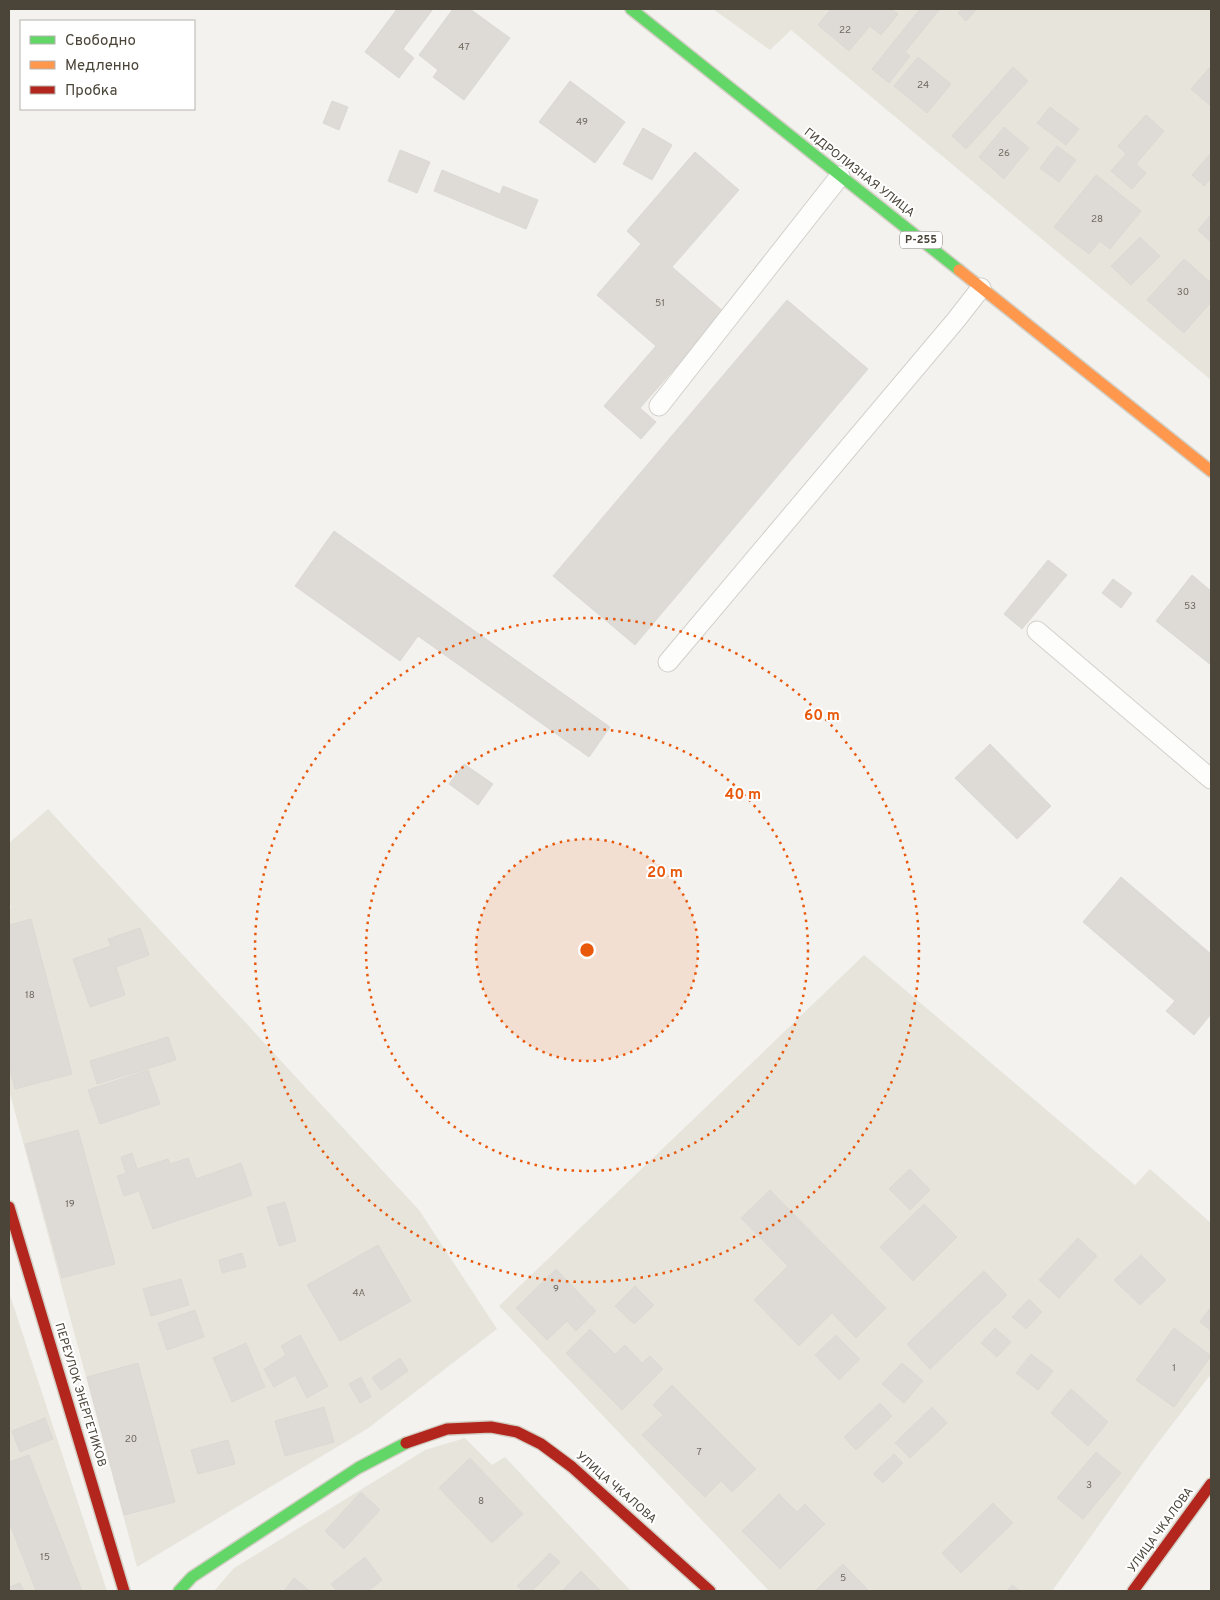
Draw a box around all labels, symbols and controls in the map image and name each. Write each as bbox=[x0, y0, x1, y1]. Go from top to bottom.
legend bbox=[20, 20, 195, 110]
house number: 22 bbox=[839, 24, 851, 37]
text: Свободно bbox=[65, 32, 136, 51]
house number: 47 bbox=[458, 41, 470, 54]
text: Медленно bbox=[65, 57, 139, 76]
house number: 24 bbox=[917, 79, 929, 92]
text: Пробка bbox=[65, 82, 117, 101]
house number: 49 bbox=[576, 116, 588, 129]
street label: ГИДРОЛИЗНАЯ УЛИЦА bbox=[800, 125, 918, 221]
house number: 26 bbox=[998, 147, 1010, 160]
house number: 28 bbox=[1091, 213, 1103, 226]
road number: Р-255 bbox=[900, 232, 942, 248]
house number: 30 bbox=[1177, 286, 1189, 299]
house number: 51 bbox=[655, 297, 665, 310]
house number: 53 bbox=[1184, 600, 1196, 613]
text: 60 m bbox=[804, 707, 840, 726]
text: 40 m bbox=[725, 786, 761, 805]
text: 20 m bbox=[647, 864, 683, 883]
centre of rings bbox=[578, 941, 596, 959]
house number: 18 bbox=[25, 989, 35, 1002]
house number: 19 bbox=[65, 1198, 75, 1211]
house number: 9 bbox=[553, 1283, 559, 1296]
house number: 4А bbox=[353, 1287, 366, 1300]
street label: ПЕРЕУЛОК ЭНЕРГЕТИКОВ bbox=[50, 1321, 110, 1469]
house number: 1 bbox=[1172, 1362, 1176, 1375]
house number: 20 bbox=[125, 1433, 137, 1446]
house number: 7 bbox=[696, 1446, 702, 1459]
street label: УЛИЦА ЧКАЛОВА bbox=[572, 1449, 660, 1527]
house number: 3 bbox=[1086, 1479, 1092, 1492]
street label: УЛИЦА ЧКАЛОВА bbox=[1125, 1484, 1197, 1576]
house number: 8 bbox=[478, 1495, 484, 1508]
house number: 15 bbox=[40, 1551, 50, 1564]
house number: 5 bbox=[840, 1572, 846, 1585]

